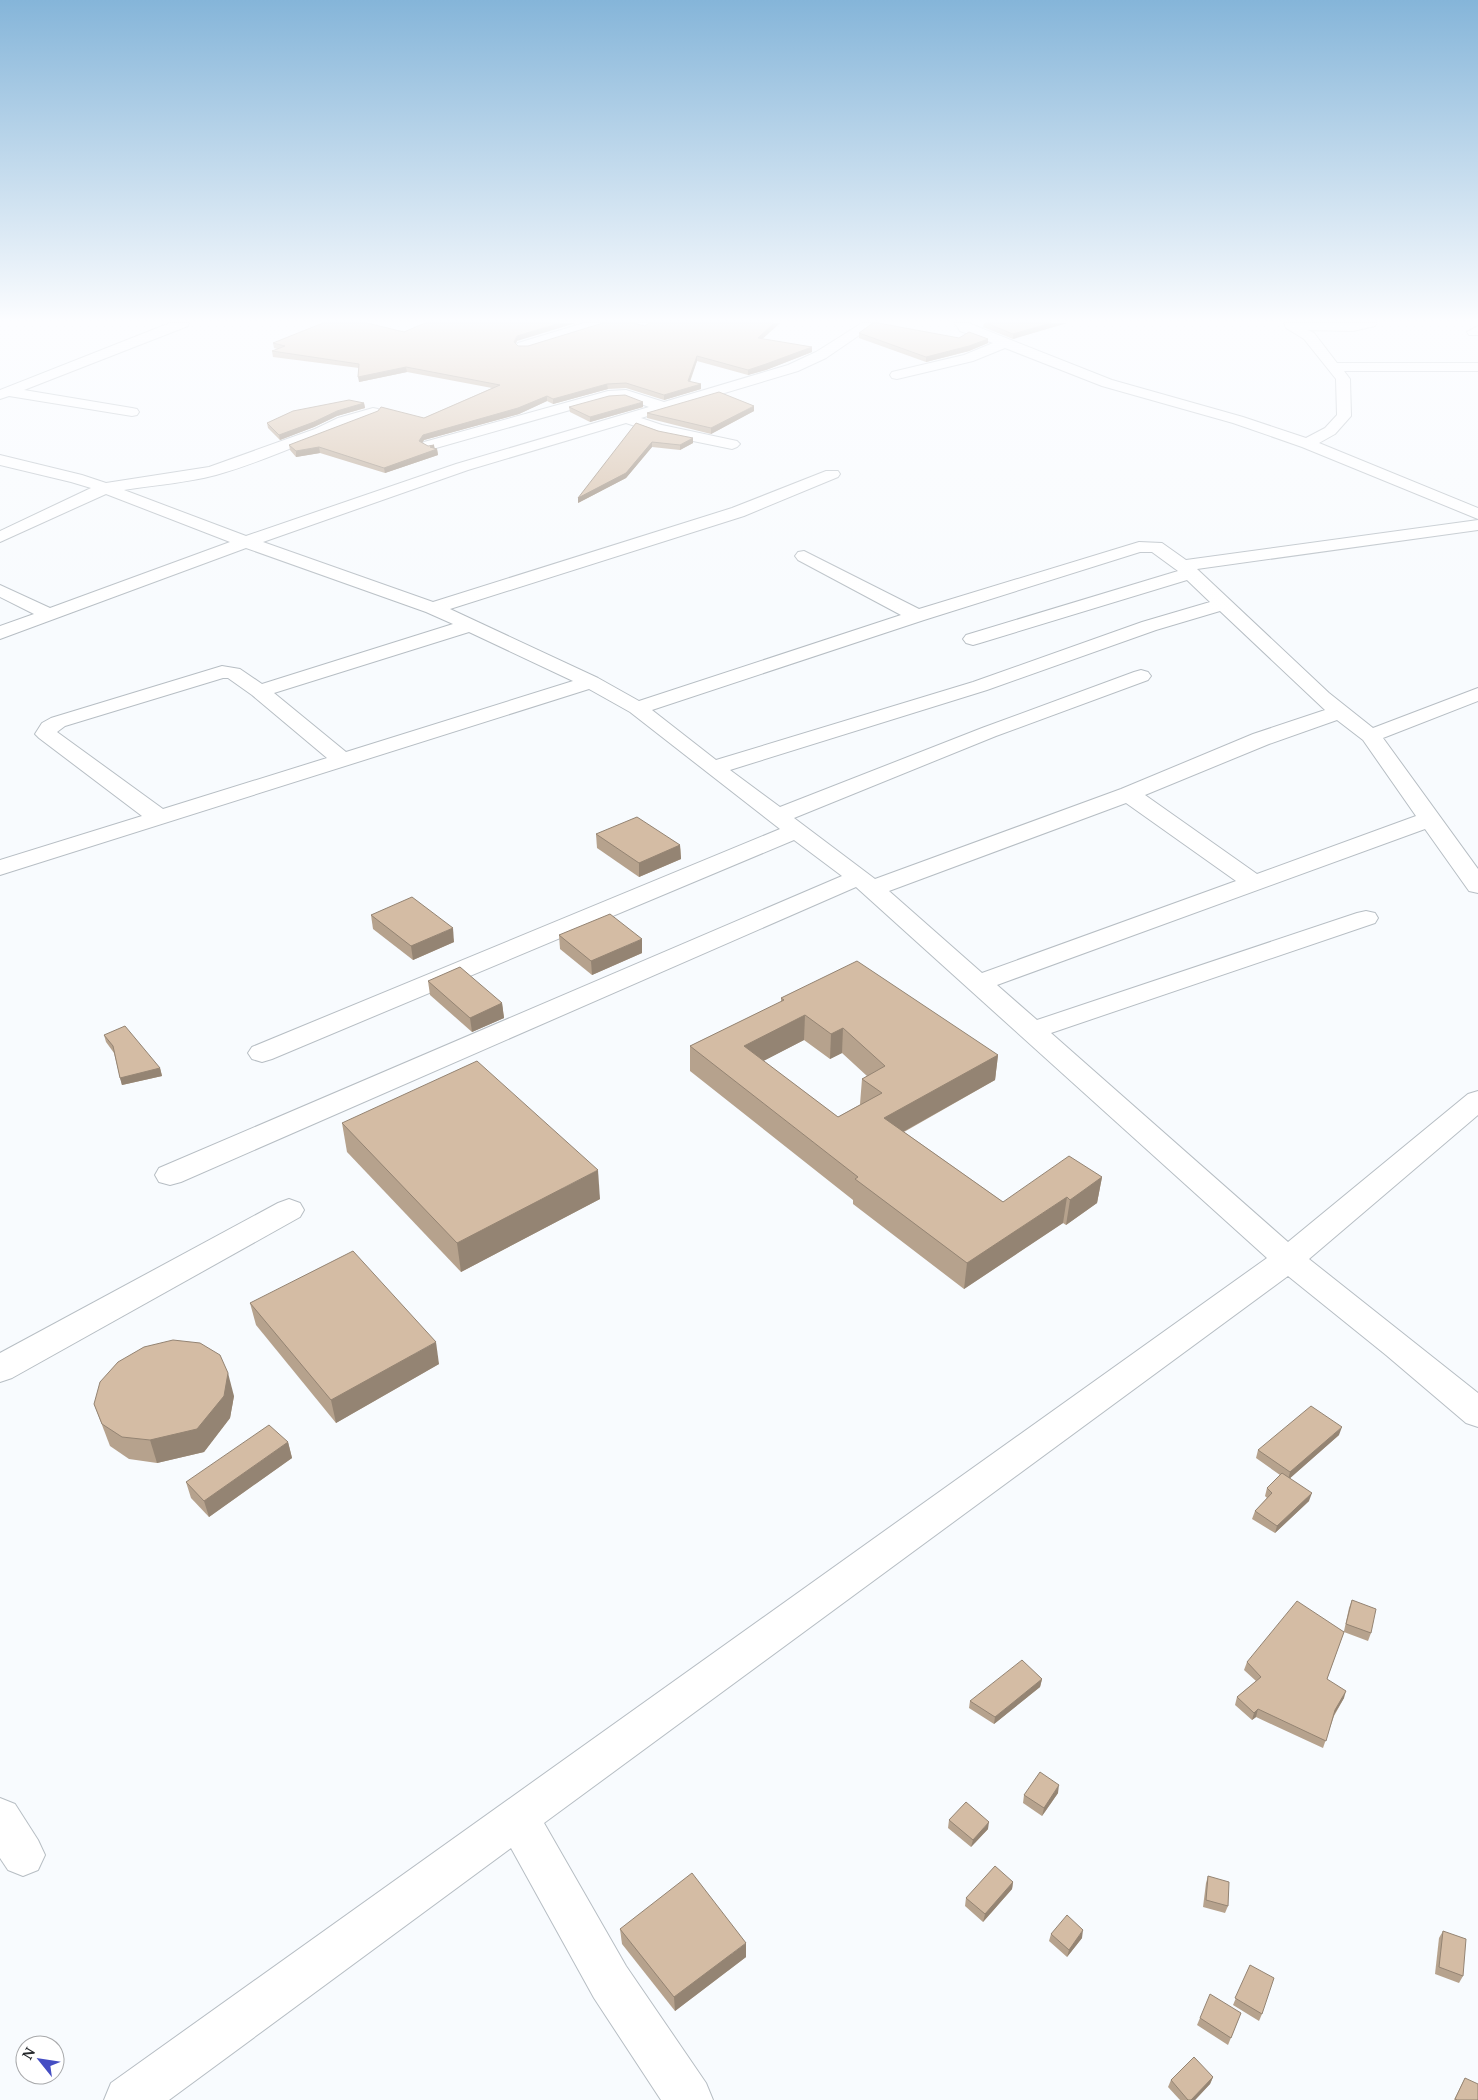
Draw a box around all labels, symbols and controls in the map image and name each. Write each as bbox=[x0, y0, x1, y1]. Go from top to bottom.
north arrow bbox=[15, 2035, 65, 2085]
text: N bbox=[17, 2044, 39, 2063]

